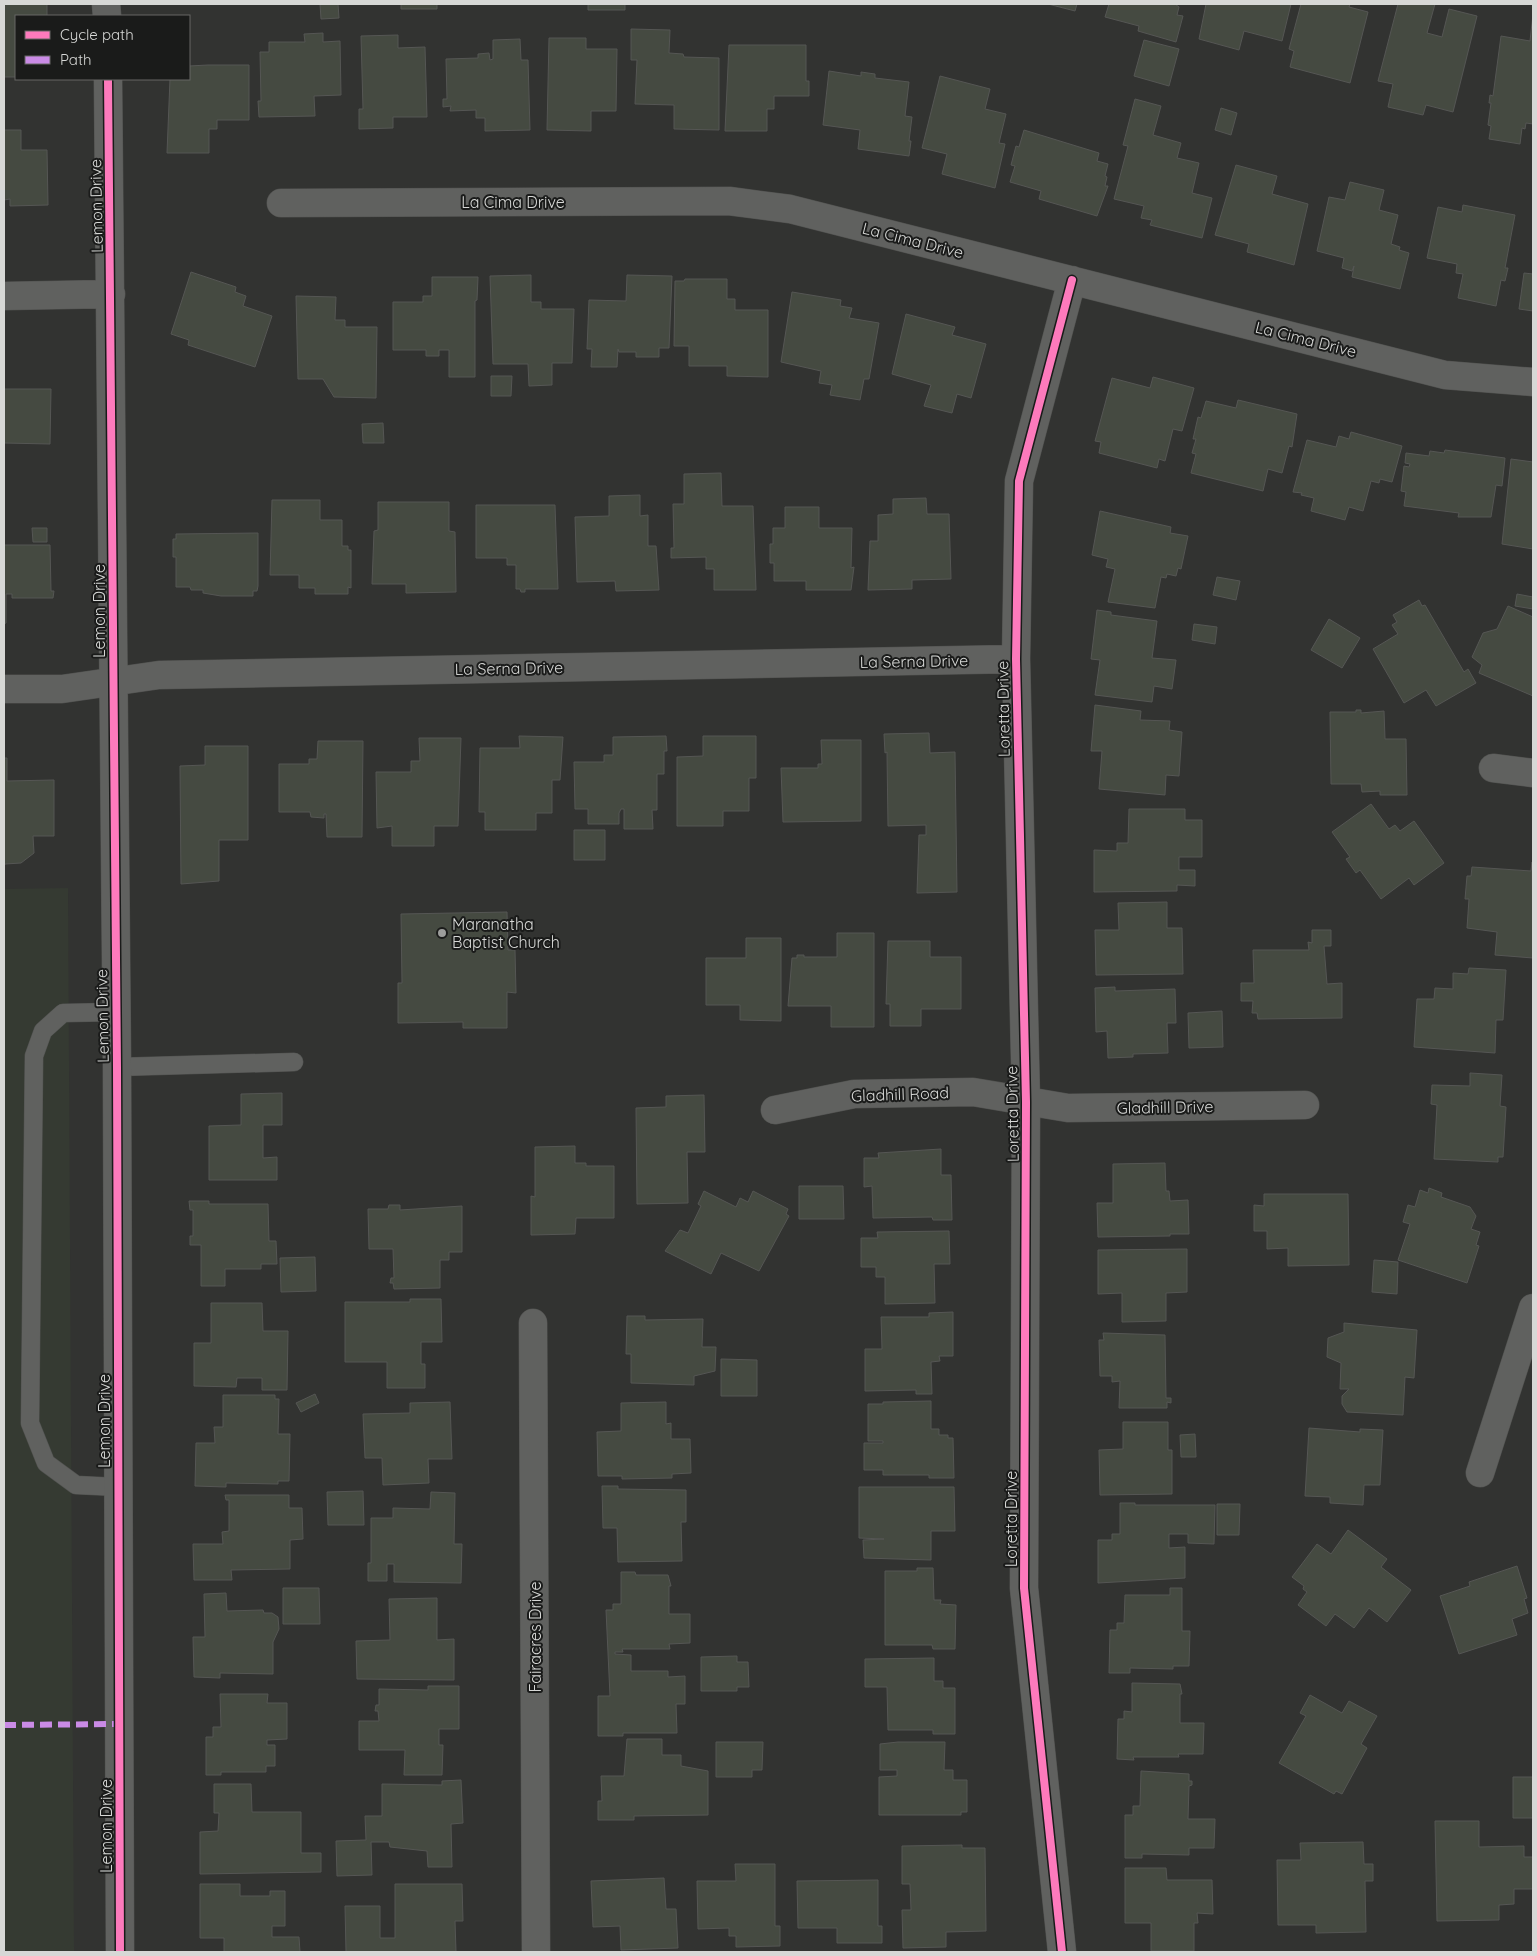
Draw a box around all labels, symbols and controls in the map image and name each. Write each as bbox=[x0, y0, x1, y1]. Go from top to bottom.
legend bbox=[15, 15, 190, 80]
text: Cycle path bbox=[60, 25, 134, 44]
text: Path bbox=[60, 50, 92, 69]
street label: Lemon Drive bbox=[85, 159, 107, 253]
street label: La Cima Drive bbox=[461, 192, 565, 212]
street label: La Cima Drive bbox=[860, 218, 966, 262]
street label: La Cima Drive bbox=[1253, 317, 1359, 361]
street label: Lemon Drive bbox=[89, 564, 109, 658]
street label: La Serna Drive bbox=[860, 650, 968, 672]
street label: La Serna Drive bbox=[455, 657, 563, 679]
street label: Loretta Drive bbox=[992, 661, 1014, 757]
place label: Maranatha Baptist Church bbox=[452, 914, 560, 952]
marker: Maranatha Baptist Church bbox=[436, 927, 448, 939]
street label: Lemon Drive bbox=[91, 969, 113, 1063]
street label: Loretta Drive bbox=[1001, 1066, 1023, 1162]
street label: Gladhill Road bbox=[851, 1082, 949, 1106]
street label: Gladhill Drive bbox=[1116, 1096, 1214, 1118]
street label: Lemon Drive bbox=[94, 1374, 114, 1468]
street label: Loretta Drive bbox=[1001, 1471, 1021, 1567]
street label: Fairacres Drive bbox=[525, 1581, 545, 1693]
street label: Lemon Drive bbox=[96, 1779, 116, 1873]

